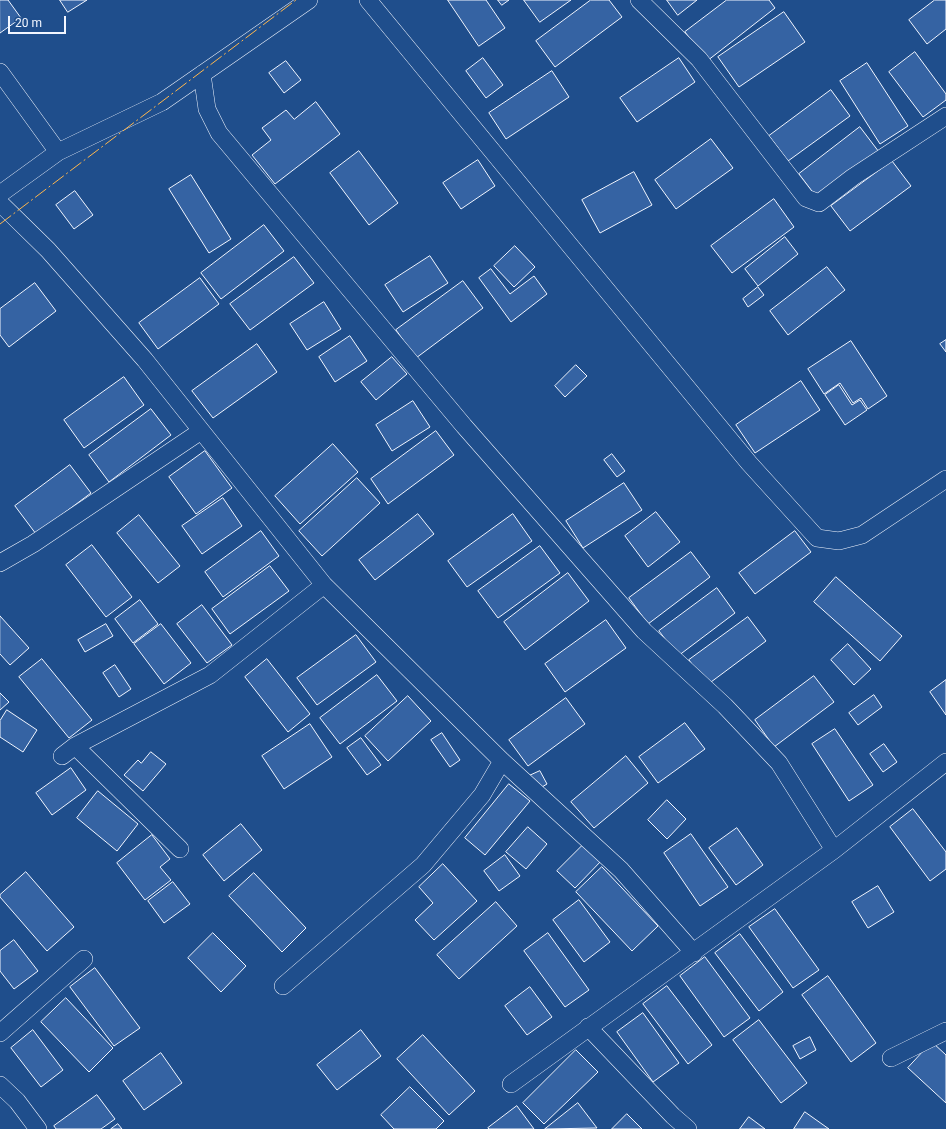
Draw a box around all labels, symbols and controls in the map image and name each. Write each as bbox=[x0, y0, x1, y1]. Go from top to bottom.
scale bar bbox=[10, 8, 68, 34]
text: 20 m bbox=[15, 16, 42, 30]

